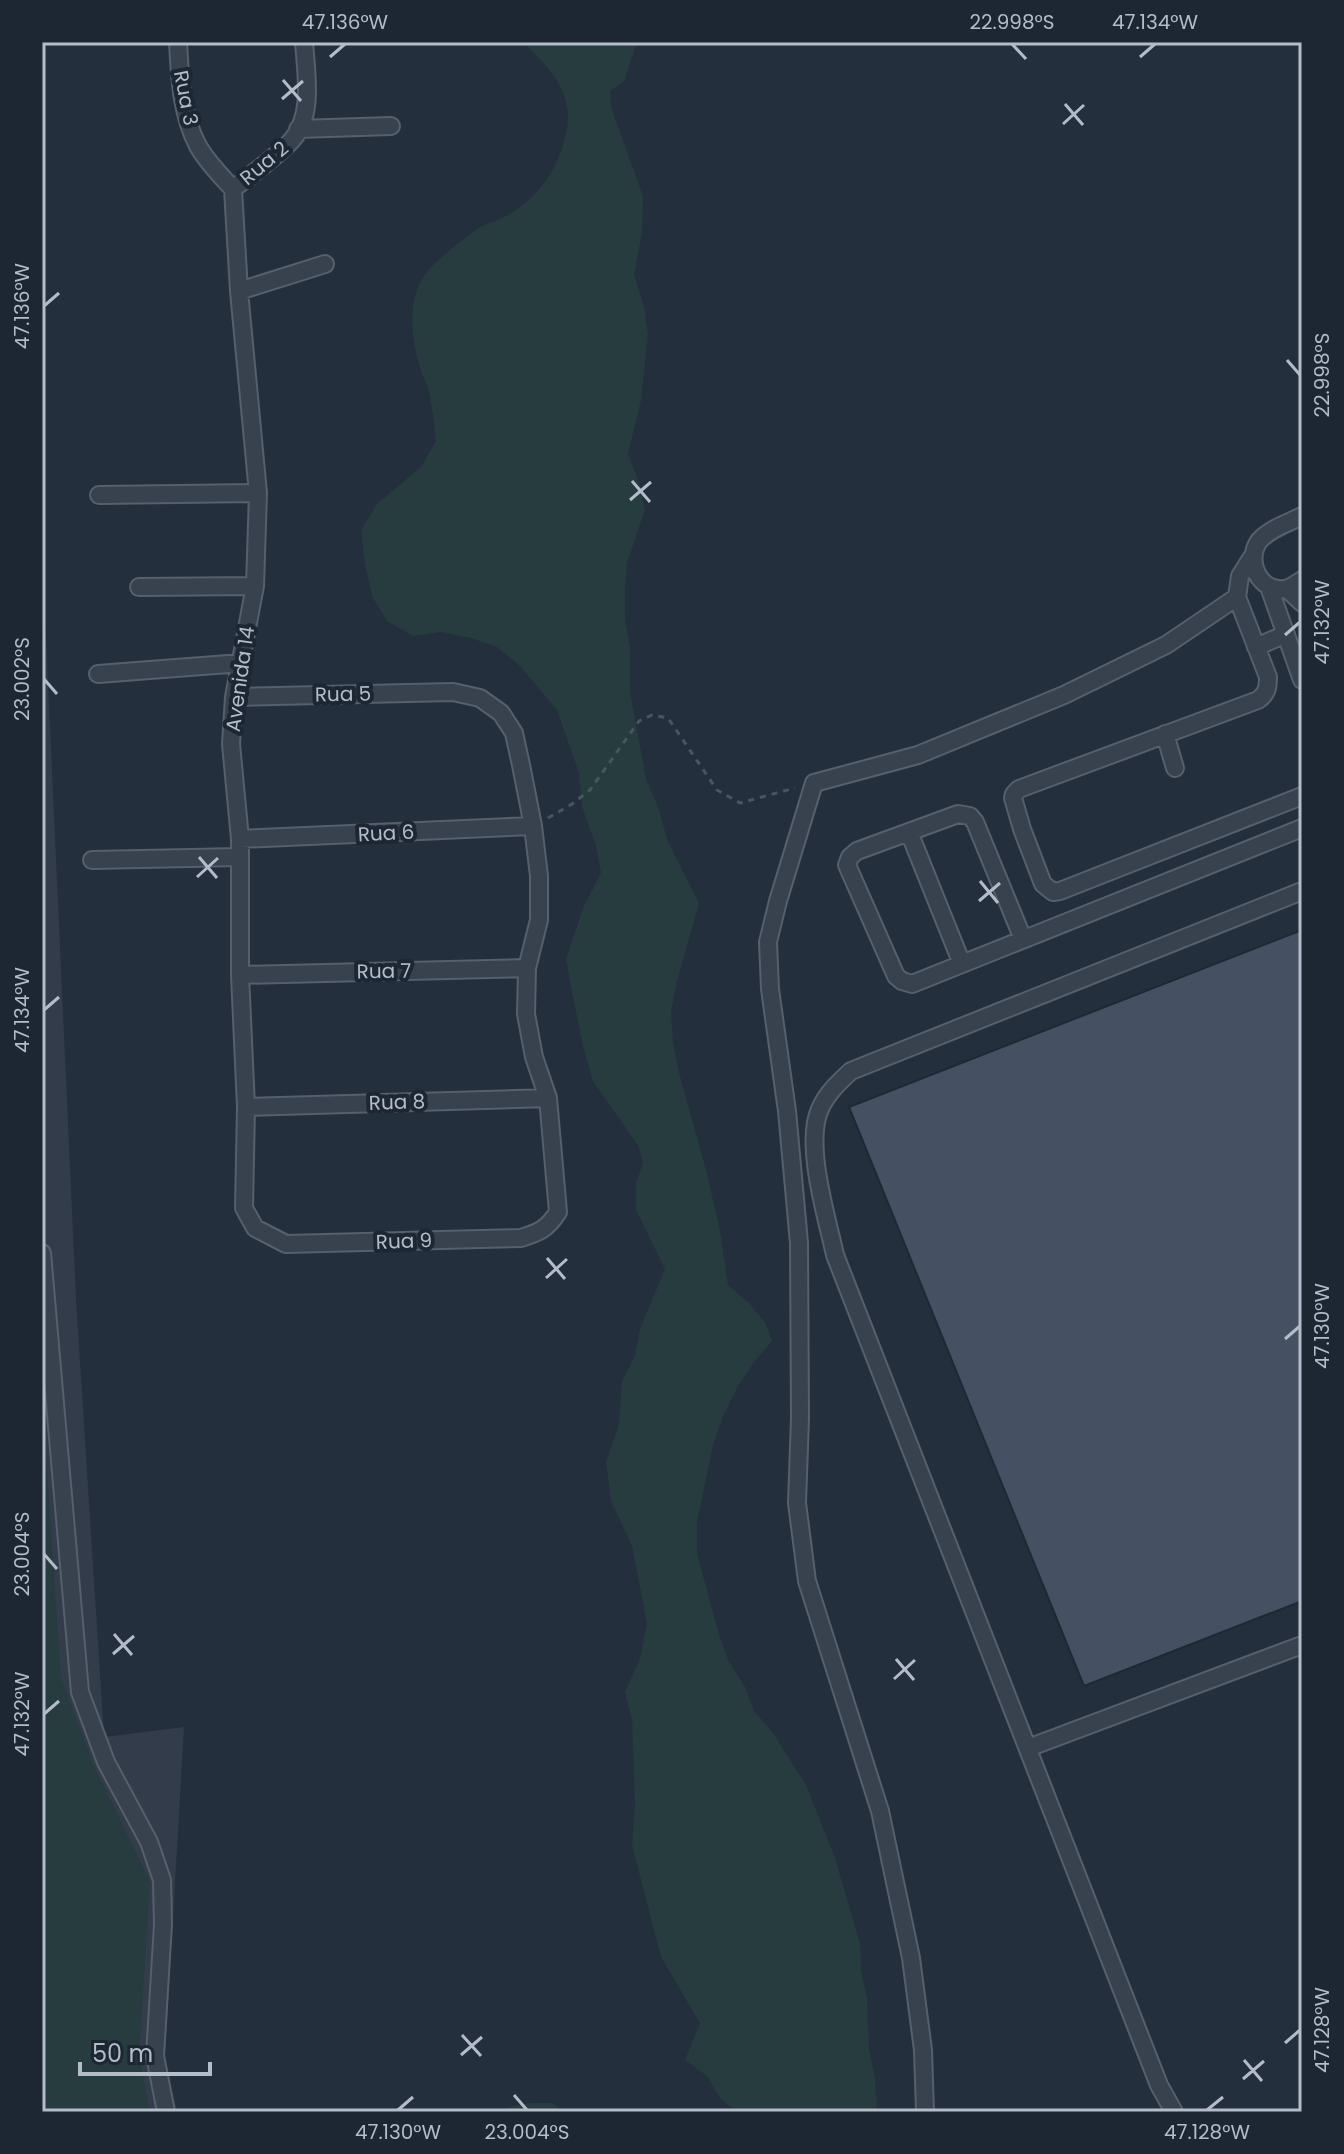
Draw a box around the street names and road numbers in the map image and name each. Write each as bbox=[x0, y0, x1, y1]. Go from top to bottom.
street label: Rua 3 bbox=[167, 68, 205, 128]
street label: Rua 2 bbox=[234, 134, 294, 192]
street label: Avenida 14 bbox=[219, 624, 261, 734]
street label: Rua 5 bbox=[315, 680, 371, 708]
street label: Rua 6 bbox=[357, 818, 415, 848]
street label: Rua 7 bbox=[356, 957, 412, 985]
street label: Rua 8 bbox=[368, 1087, 426, 1117]
street label: Rua 9 bbox=[375, 1226, 433, 1256]

